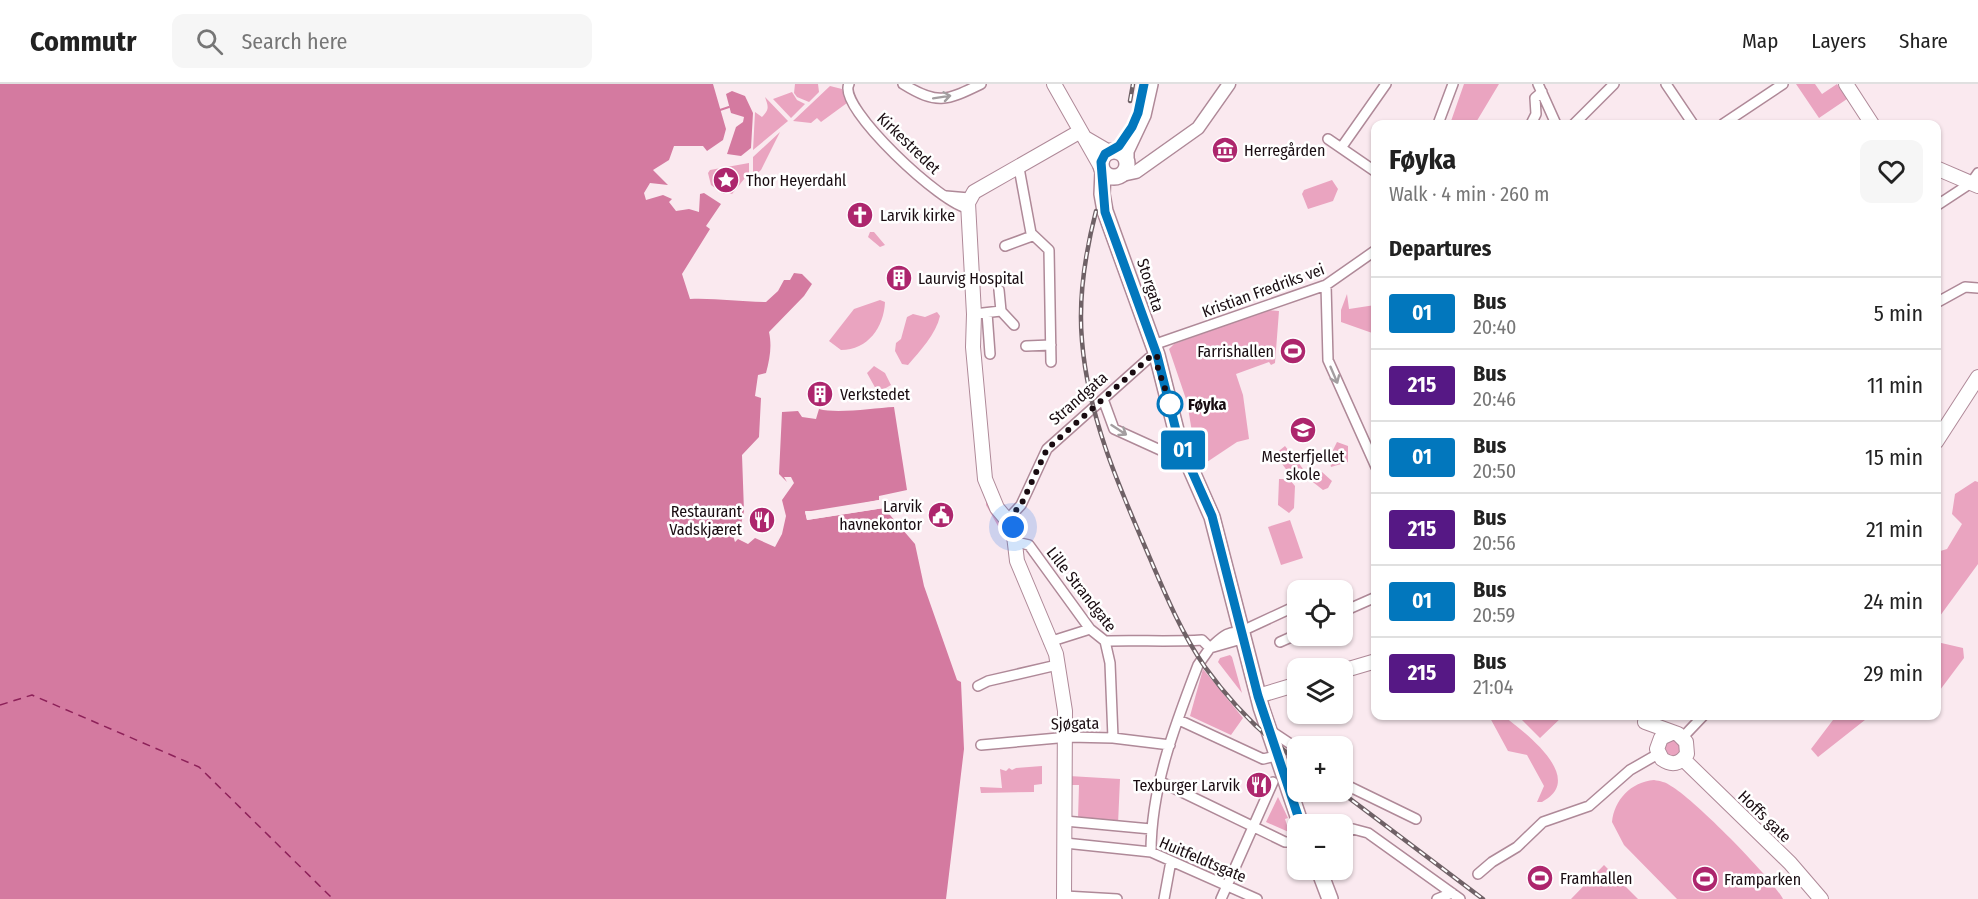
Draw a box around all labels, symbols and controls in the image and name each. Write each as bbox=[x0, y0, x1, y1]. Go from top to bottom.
search box bbox=[172, 14, 592, 68]
text: Commutr bbox=[30, 25, 136, 58]
icon: search bbox=[193, 25, 226, 58]
text: Search here bbox=[241, 28, 347, 55]
text: Map bbox=[1742, 28, 1778, 54]
text: Layers bbox=[1811, 28, 1866, 54]
text: Share bbox=[1899, 28, 1948, 54]
one-way arrow bbox=[931, 92, 951, 103]
street label: Kirkestredet bbox=[873, 109, 945, 179]
museum icon: Herregården bbox=[1210, 135, 1240, 165]
button: heart bbox=[1860, 140, 1923, 203]
place label: Herregården bbox=[1244, 141, 1325, 160]
text: Føyka bbox=[1389, 143, 1456, 176]
place icon: Thor Heyerdahl bbox=[711, 165, 741, 195]
place label: Thor Heyerdahl bbox=[746, 171, 846, 190]
text: Walk · 4 min · 260 m bbox=[1389, 182, 1549, 206]
church icon: Larvik kirke bbox=[845, 200, 875, 230]
place label: Larvik kirke bbox=[880, 206, 955, 225]
text: Departures bbox=[1389, 235, 1491, 262]
street label: Storgata bbox=[1133, 256, 1168, 314]
street label: Kristian Fredriks vei bbox=[1199, 260, 1327, 321]
building icon: Laurvig Hospital bbox=[884, 263, 914, 293]
place label: Laurvig Hospital bbox=[918, 269, 1024, 288]
text: Bus bbox=[1473, 288, 1506, 315]
text: 01 bbox=[1412, 300, 1432, 326]
text: 5 min bbox=[1874, 300, 1923, 327]
text: 20:40 bbox=[1473, 315, 1516, 339]
sports icon: Farrishallen bbox=[1278, 336, 1308, 366]
place label: Farrishallen bbox=[1197, 342, 1274, 361]
text: Bus bbox=[1473, 360, 1506, 387]
one-way arrow bbox=[1329, 365, 1340, 384]
street label: Strandgata bbox=[1045, 368, 1112, 429]
text: 215 bbox=[1408, 372, 1436, 398]
text: 11 min bbox=[1867, 372, 1923, 399]
building icon: Verkstedet bbox=[805, 379, 835, 409]
place label: Verkstedet bbox=[840, 385, 911, 404]
text: 20:46 bbox=[1473, 387, 1516, 411]
marker: Føyka bbox=[1157, 391, 1183, 417]
place label: Føyka bbox=[1188, 395, 1226, 414]
school or university icon: Mesterfjellet skole bbox=[1288, 415, 1318, 445]
one-way arrow bbox=[1111, 423, 1128, 436]
line badge: 01 bbox=[1156, 430, 1210, 470]
text: Bus bbox=[1473, 432, 1506, 459]
text: 01 bbox=[1173, 437, 1193, 463]
text: 01 bbox=[1412, 444, 1432, 470]
text: 15 min bbox=[1865, 444, 1923, 471]
place label: Mesterfjellet skole bbox=[1262, 447, 1345, 484]
text: 20:50 bbox=[1473, 459, 1516, 483]
place label: Larvik havnekontor bbox=[839, 497, 923, 534]
public building icon: Larvik havnekontor bbox=[926, 500, 956, 530]
place label: Restaurant Vadskjæret bbox=[669, 502, 743, 539]
text: Bus bbox=[1473, 504, 1506, 531]
restaurant icon: Restaurant Vadskjæret bbox=[747, 505, 777, 535]
your location bbox=[998, 512, 1028, 542]
text: 215 bbox=[1408, 516, 1436, 542]
text: 21 min bbox=[1866, 516, 1923, 543]
text: 20:56 bbox=[1473, 531, 1516, 555]
street label: Lille Strandgate bbox=[1043, 543, 1121, 635]
text: Bus bbox=[1473, 576, 1506, 603]
map controls bbox=[1287, 580, 1353, 880]
button: locate bbox=[1287, 580, 1353, 646]
text: 01 bbox=[1412, 588, 1432, 614]
text: 24 min bbox=[1864, 588, 1923, 615]
text: 20:59 bbox=[1473, 603, 1515, 627]
text: Bus bbox=[1473, 648, 1506, 675]
button: layers bbox=[1287, 658, 1353, 724]
text: 215 bbox=[1408, 660, 1436, 686]
text: 29 min bbox=[1864, 660, 1923, 687]
text: 21:04 bbox=[1473, 675, 1514, 699]
street label: Sjøgata bbox=[1051, 714, 1100, 733]
button: + bbox=[1287, 736, 1353, 802]
restaurant icon: Texburger Larvik bbox=[1244, 770, 1274, 800]
place label: Texburger Larvik bbox=[1133, 776, 1241, 795]
street label: Hoffs gate bbox=[1734, 786, 1795, 846]
button: − bbox=[1287, 814, 1353, 880]
street label: Huitfeldtsgate bbox=[1156, 833, 1249, 886]
sports icon: Framhallen bbox=[1525, 863, 1555, 893]
sports icon: Framparken bbox=[1690, 864, 1720, 894]
place label: Framhallen bbox=[1560, 869, 1633, 888]
place label: Framparken bbox=[1724, 870, 1801, 889]

